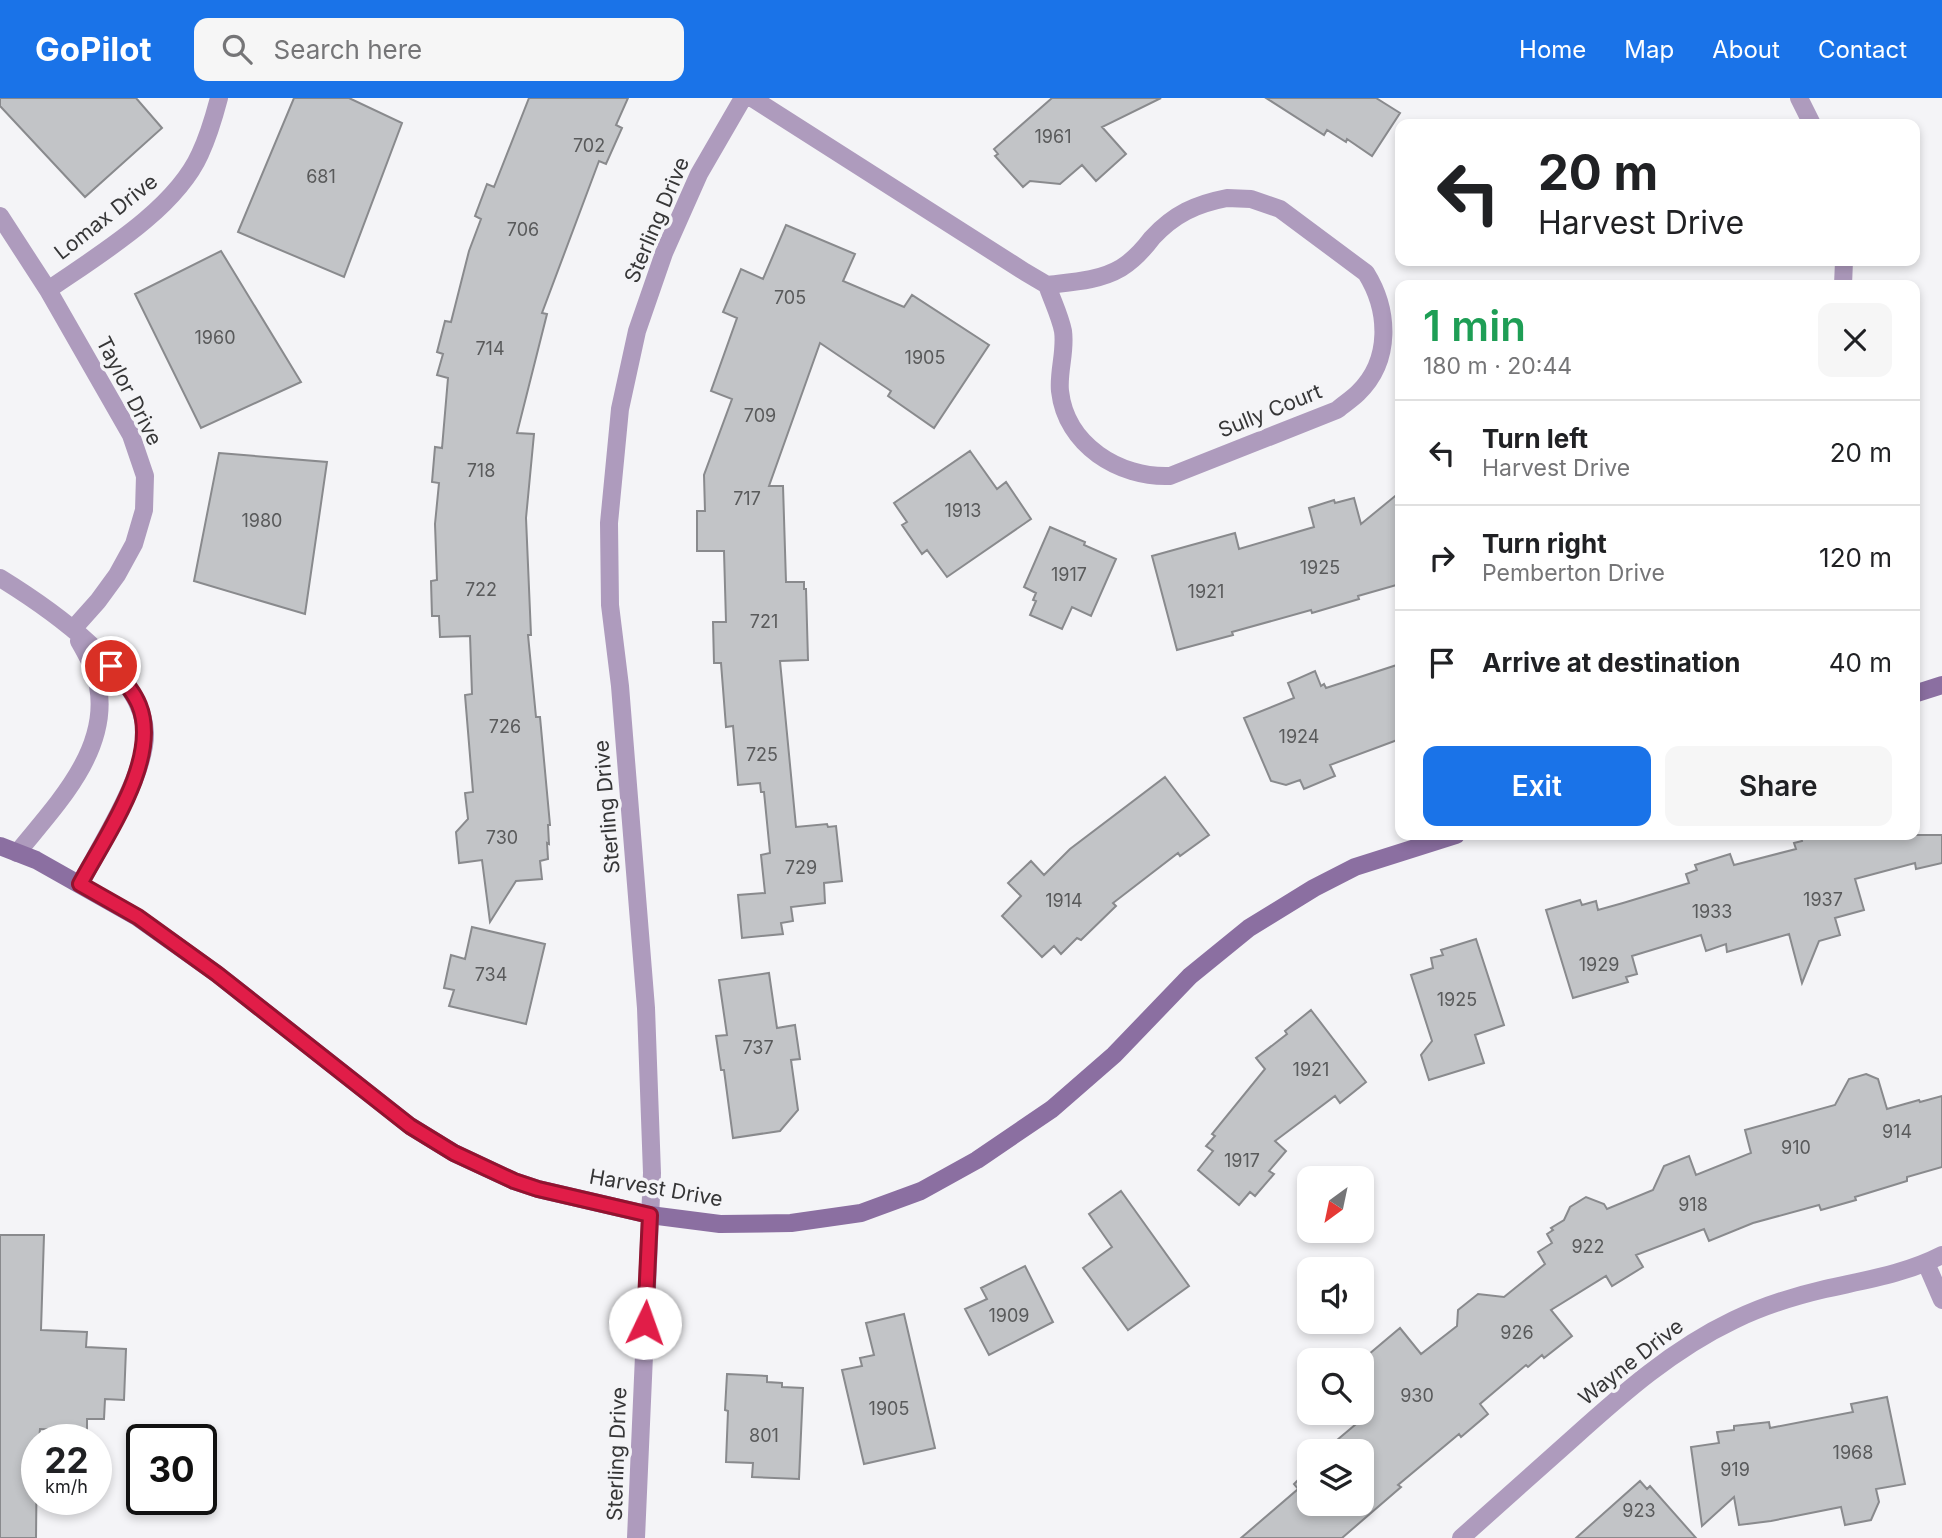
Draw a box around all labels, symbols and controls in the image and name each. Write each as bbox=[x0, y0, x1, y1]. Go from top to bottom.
search box bbox=[194, 18, 684, 81]
text: GoPilot bbox=[35, 29, 152, 69]
icon: search bbox=[218, 30, 256, 68]
text: Search here bbox=[274, 34, 422, 65]
text: Home bbox=[1519, 35, 1586, 64]
text: Map bbox=[1624, 35, 1674, 64]
text: About bbox=[1712, 35, 1780, 64]
text: Contact bbox=[1818, 35, 1907, 64]
house number: 1961 bbox=[1035, 126, 1071, 147]
house number: 702 bbox=[573, 135, 605, 156]
text: 20 m bbox=[1538, 143, 1658, 202]
icon: left bbox=[1423, 147, 1514, 238]
street label: Sterling Drive bbox=[619, 153, 694, 286]
house number: 681 bbox=[306, 166, 336, 187]
street label: Lomax Drive bbox=[49, 169, 162, 265]
text: Harvest Drive bbox=[1538, 203, 1744, 242]
house number: 706 bbox=[507, 219, 539, 240]
house number: 705 bbox=[774, 287, 806, 308]
text: 1 min bbox=[1423, 300, 1526, 351]
button: close bbox=[1818, 303, 1892, 377]
house number: 1960 bbox=[194, 327, 236, 348]
street label: Taylor Drive bbox=[91, 332, 168, 449]
house number: 714 bbox=[475, 338, 505, 359]
house number: 1905 bbox=[905, 347, 945, 368]
text: 180 m · 20:44 bbox=[1423, 352, 1572, 380]
street label: Sully Court bbox=[1214, 378, 1325, 443]
house number: 709 bbox=[744, 405, 776, 426]
text: Turn left bbox=[1482, 423, 1588, 454]
icon: left bbox=[1423, 434, 1461, 472]
text: 20 m bbox=[1830, 437, 1892, 468]
text: Harvest Drive bbox=[1482, 454, 1630, 482]
house number: 718 bbox=[467, 460, 495, 481]
house number: 717 bbox=[733, 488, 761, 509]
house number: 1913 bbox=[945, 500, 981, 521]
house number: 1980 bbox=[242, 510, 282, 531]
text: Turn right bbox=[1482, 528, 1607, 559]
icon: right bbox=[1423, 539, 1461, 577]
text: 120 m bbox=[1819, 542, 1892, 573]
house number: 1925 bbox=[1300, 557, 1340, 578]
text: Pemberton Drive bbox=[1482, 559, 1665, 587]
house number: 1917 bbox=[1051, 564, 1087, 585]
house number: 722 bbox=[465, 579, 497, 600]
house number: 1921 bbox=[1188, 581, 1224, 602]
house number: 721 bbox=[750, 611, 778, 632]
pin bbox=[81, 636, 141, 696]
icon: arrive bbox=[1423, 644, 1461, 682]
icon: arrive bbox=[92, 647, 130, 685]
text: Arrive at destination bbox=[1482, 647, 1741, 678]
text: 40 m bbox=[1829, 647, 1892, 678]
house number: 726 bbox=[489, 716, 521, 737]
house number: 1924 bbox=[1279, 726, 1319, 747]
street label: Sterling Drive bbox=[588, 739, 625, 875]
house number: 725 bbox=[746, 744, 778, 765]
button: Exit bbox=[1423, 746, 1651, 826]
button: Share bbox=[1665, 746, 1892, 826]
house number: 730 bbox=[486, 827, 518, 848]
house number: 729 bbox=[785, 857, 817, 878]
house number: 1937 bbox=[1803, 889, 1843, 910]
house number: 1914 bbox=[1045, 890, 1083, 911]
house number: 1933 bbox=[1692, 901, 1732, 922]
house number: 1929 bbox=[1579, 954, 1619, 975]
house number: 734 bbox=[475, 964, 507, 985]
house number: 1925 bbox=[1437, 989, 1477, 1010]
house number: 737 bbox=[742, 1037, 774, 1058]
house number: 1921 bbox=[1293, 1059, 1329, 1080]
house number: 914 bbox=[1882, 1121, 1912, 1142]
house number: 910 bbox=[1781, 1137, 1811, 1158]
house number: 1917 bbox=[1224, 1150, 1260, 1171]
street label: Harvest Drive bbox=[587, 1163, 725, 1212]
north arrow bbox=[1297, 1166, 1374, 1242]
map controls bbox=[1297, 1166, 1374, 1516]
house number: 918 bbox=[1678, 1194, 1708, 1215]
house number: 922 bbox=[1571, 1236, 1605, 1257]
button: sound bbox=[1297, 1257, 1374, 1334]
position arrow bbox=[608, 1286, 682, 1360]
house number: 1909 bbox=[988, 1305, 1030, 1326]
street label: Wayne Drive bbox=[1574, 1313, 1688, 1410]
house number: 926 bbox=[1500, 1322, 1534, 1343]
button: search bbox=[1297, 1348, 1374, 1425]
house number: 930 bbox=[1400, 1385, 1434, 1406]
street label: Sterling Drive bbox=[602, 1387, 631, 1521]
house number: 1905 bbox=[869, 1398, 909, 1419]
speed limit sign: 30 bbox=[126, 1424, 217, 1515]
house number: 801 bbox=[749, 1425, 779, 1446]
text: 22 bbox=[44, 1439, 89, 1481]
button: layers bbox=[1297, 1439, 1374, 1516]
house number: 1968 bbox=[1833, 1442, 1873, 1463]
house number: 919 bbox=[1720, 1459, 1750, 1480]
text: km/h bbox=[45, 1476, 88, 1497]
house number: 923 bbox=[1622, 1500, 1656, 1521]

